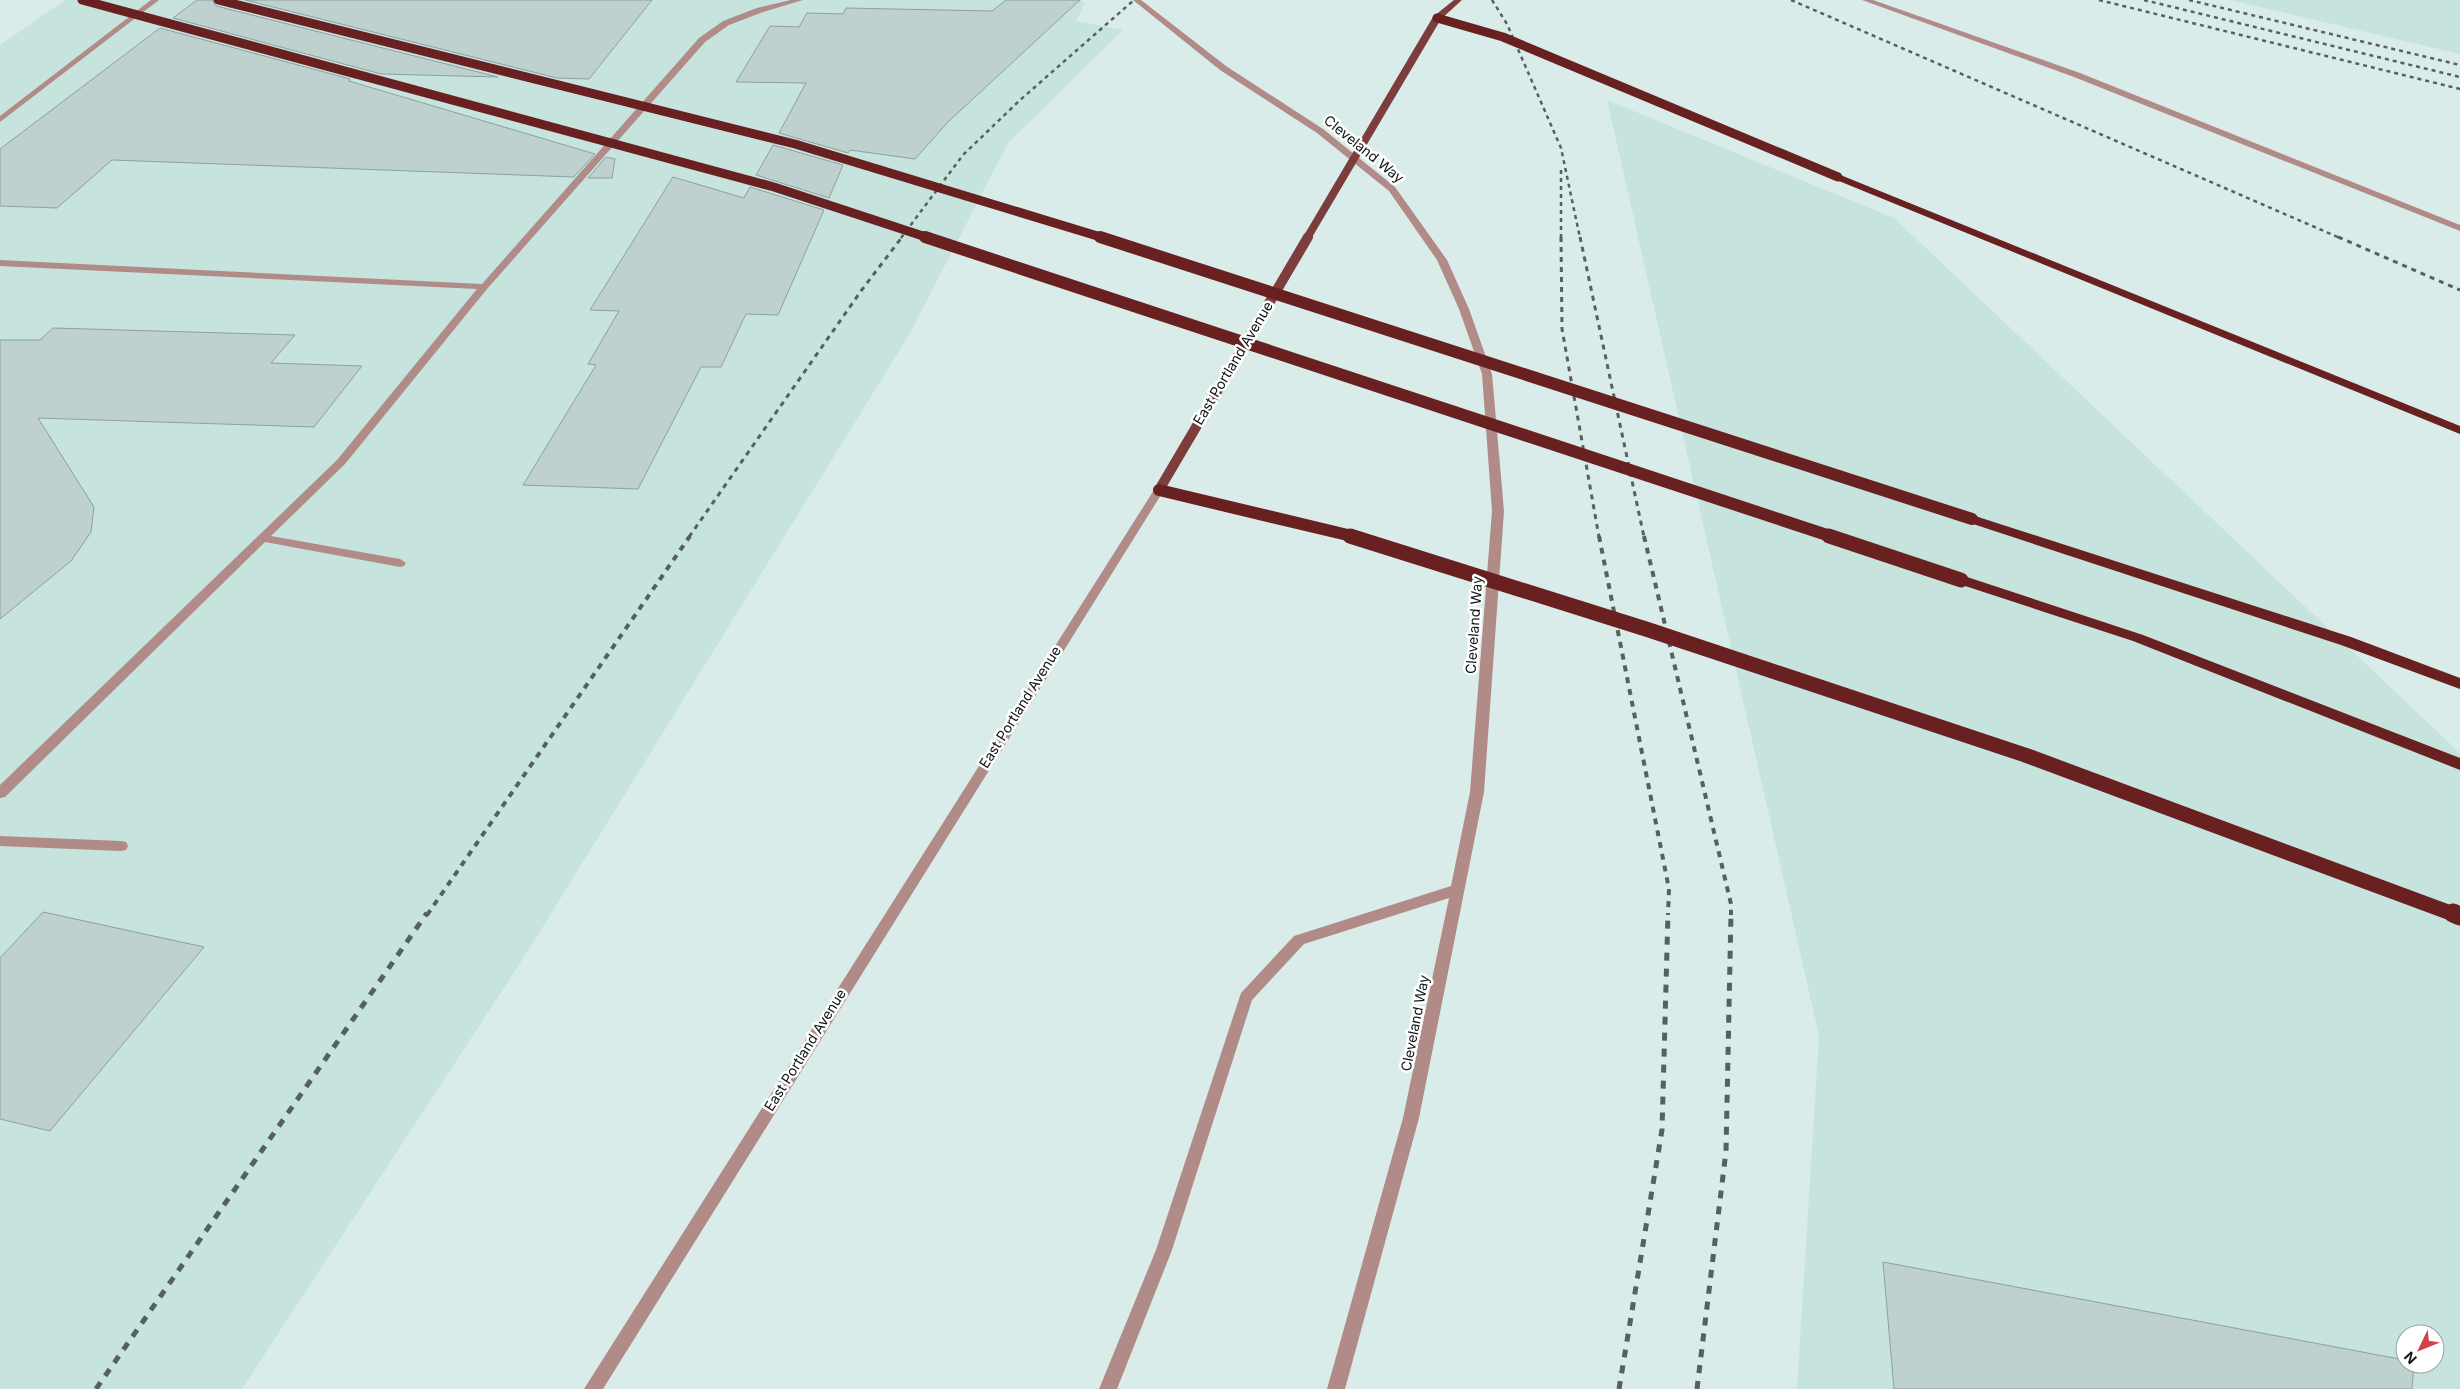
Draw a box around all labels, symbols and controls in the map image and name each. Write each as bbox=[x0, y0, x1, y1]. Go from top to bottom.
street label: Cleveland Way bbox=[1321, 111, 1408, 186]
street label: East Portland Avenue bbox=[1189, 298, 1276, 427]
street label: Cleveland Way bbox=[1462, 575, 1485, 674]
street label: East Portland Avenue bbox=[975, 643, 1064, 771]
street label: Cleveland Way bbox=[1397, 973, 1432, 1073]
street label: East Portland Avenue bbox=[760, 986, 849, 1114]
north arrow bbox=[2395, 1324, 2445, 1374]
text: N bbox=[2400, 1349, 2420, 1368]

